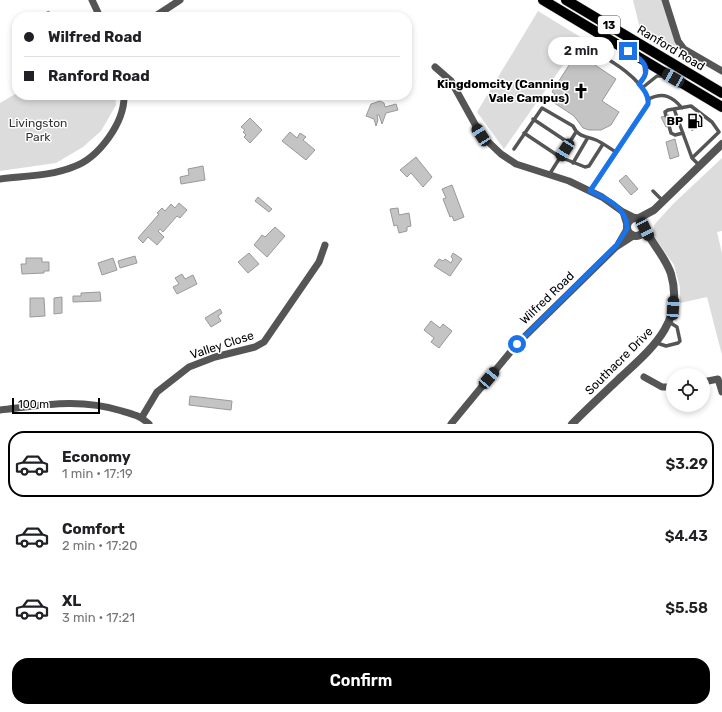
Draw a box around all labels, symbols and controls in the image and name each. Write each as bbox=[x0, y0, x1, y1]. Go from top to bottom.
road number: 13 bbox=[598, 16, 620, 34]
street label: Ranford Road bbox=[635, 22, 707, 74]
text: Wilfred Road bbox=[48, 28, 142, 46]
callout: 2 min bbox=[548, 37, 614, 65]
route end bbox=[619, 42, 637, 60]
text: 2 min bbox=[564, 43, 598, 58]
text: Ranford Road bbox=[48, 67, 150, 85]
car bbox=[660, 67, 686, 89]
place label: Kingdomcity (Canning Vale Campus) bbox=[437, 77, 569, 105]
church icon: Kingdomcity (Canning Vale Campus) bbox=[572, 82, 590, 100]
fuel station icon: BP bbox=[686, 112, 704, 130]
place label: BP bbox=[666, 114, 683, 128]
park label: Livingston Park bbox=[9, 116, 67, 144]
car bbox=[469, 122, 493, 148]
car bbox=[553, 137, 577, 163]
car bbox=[634, 216, 656, 242]
street label: Wilfred Road bbox=[517, 269, 577, 327]
car bbox=[666, 296, 680, 320]
street label: Southacre Drive bbox=[582, 324, 656, 398]
street label: Valley Close bbox=[188, 328, 256, 362]
route start bbox=[508, 335, 526, 353]
car bbox=[477, 365, 501, 391]
map controls bbox=[666, 368, 710, 412]
button: locate bbox=[666, 368, 710, 412]
scale bar bbox=[12, 396, 100, 415]
text: 100 m bbox=[18, 398, 49, 411]
icon: car bbox=[14, 446, 50, 482]
text: Economy bbox=[62, 448, 131, 466]
text: $3.29 bbox=[665, 455, 708, 473]
text: 1 min · 17:19 bbox=[62, 466, 133, 481]
icon: car bbox=[14, 518, 50, 554]
text: Comfort bbox=[62, 520, 125, 538]
text: $4.43 bbox=[665, 527, 708, 545]
text: 2 min · 17:20 bbox=[62, 538, 138, 553]
icon: car bbox=[14, 590, 50, 626]
text: XL bbox=[62, 592, 81, 610]
text: $5.58 bbox=[665, 599, 708, 617]
text: 3 min · 17:21 bbox=[62, 610, 135, 625]
button: Confirm bbox=[12, 658, 710, 704]

